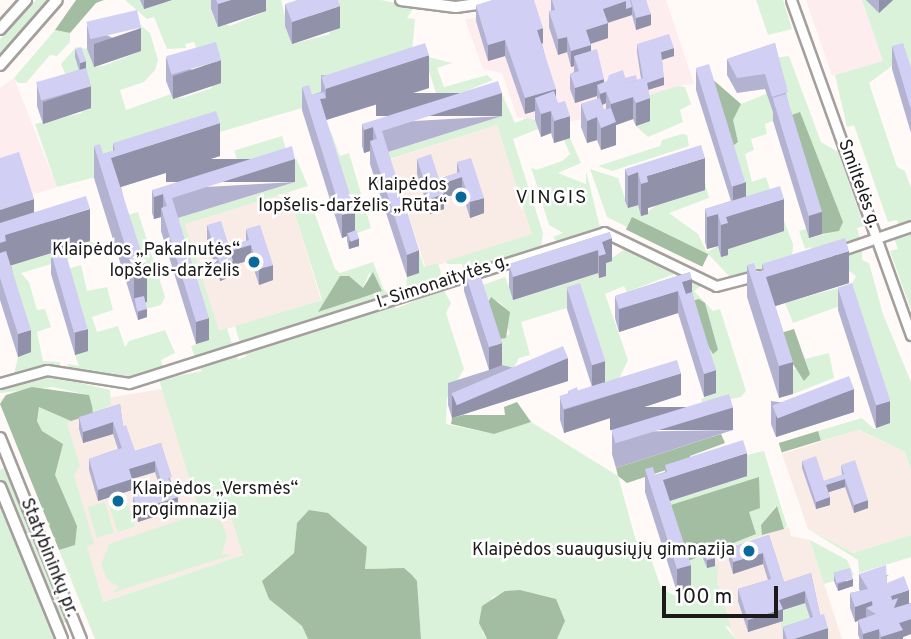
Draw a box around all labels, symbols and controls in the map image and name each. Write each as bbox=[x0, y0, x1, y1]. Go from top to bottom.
street label: Smiltelės g. bbox=[832, 137, 884, 231]
place label: Klaipėdos lopšelis-darželis „Rūta“ bbox=[258, 176, 447, 218]
district label: VINGIS bbox=[516, 188, 588, 210]
marker: Klaipėdos lopšelis-darželis „Rūta“ bbox=[453, 189, 469, 205]
place label: Klaipėdos „Pakalnutės“ lopšelis-darželis bbox=[52, 241, 240, 284]
street label: I. Simonaitytės g. bbox=[374, 251, 512, 315]
marker: Klaipėdos „Pakalnutės“ lopšelis-darželis bbox=[246, 254, 262, 270]
place label: Klaipėdos „Versmės“ progimnazija bbox=[132, 480, 298, 522]
marker: Klaipėdos „Versmės“ progimnazija bbox=[110, 493, 126, 509]
street label: Statybininkų pr. bbox=[14, 495, 82, 621]
place label: Klaipėdos suaugusiųjų gimnazija bbox=[472, 540, 735, 562]
marker: Klaipėdos suaugusiųjų gimnazija bbox=[741, 543, 757, 559]
scale bar bbox=[666, 572, 782, 616]
text: 100 m bbox=[675, 584, 732, 611]

